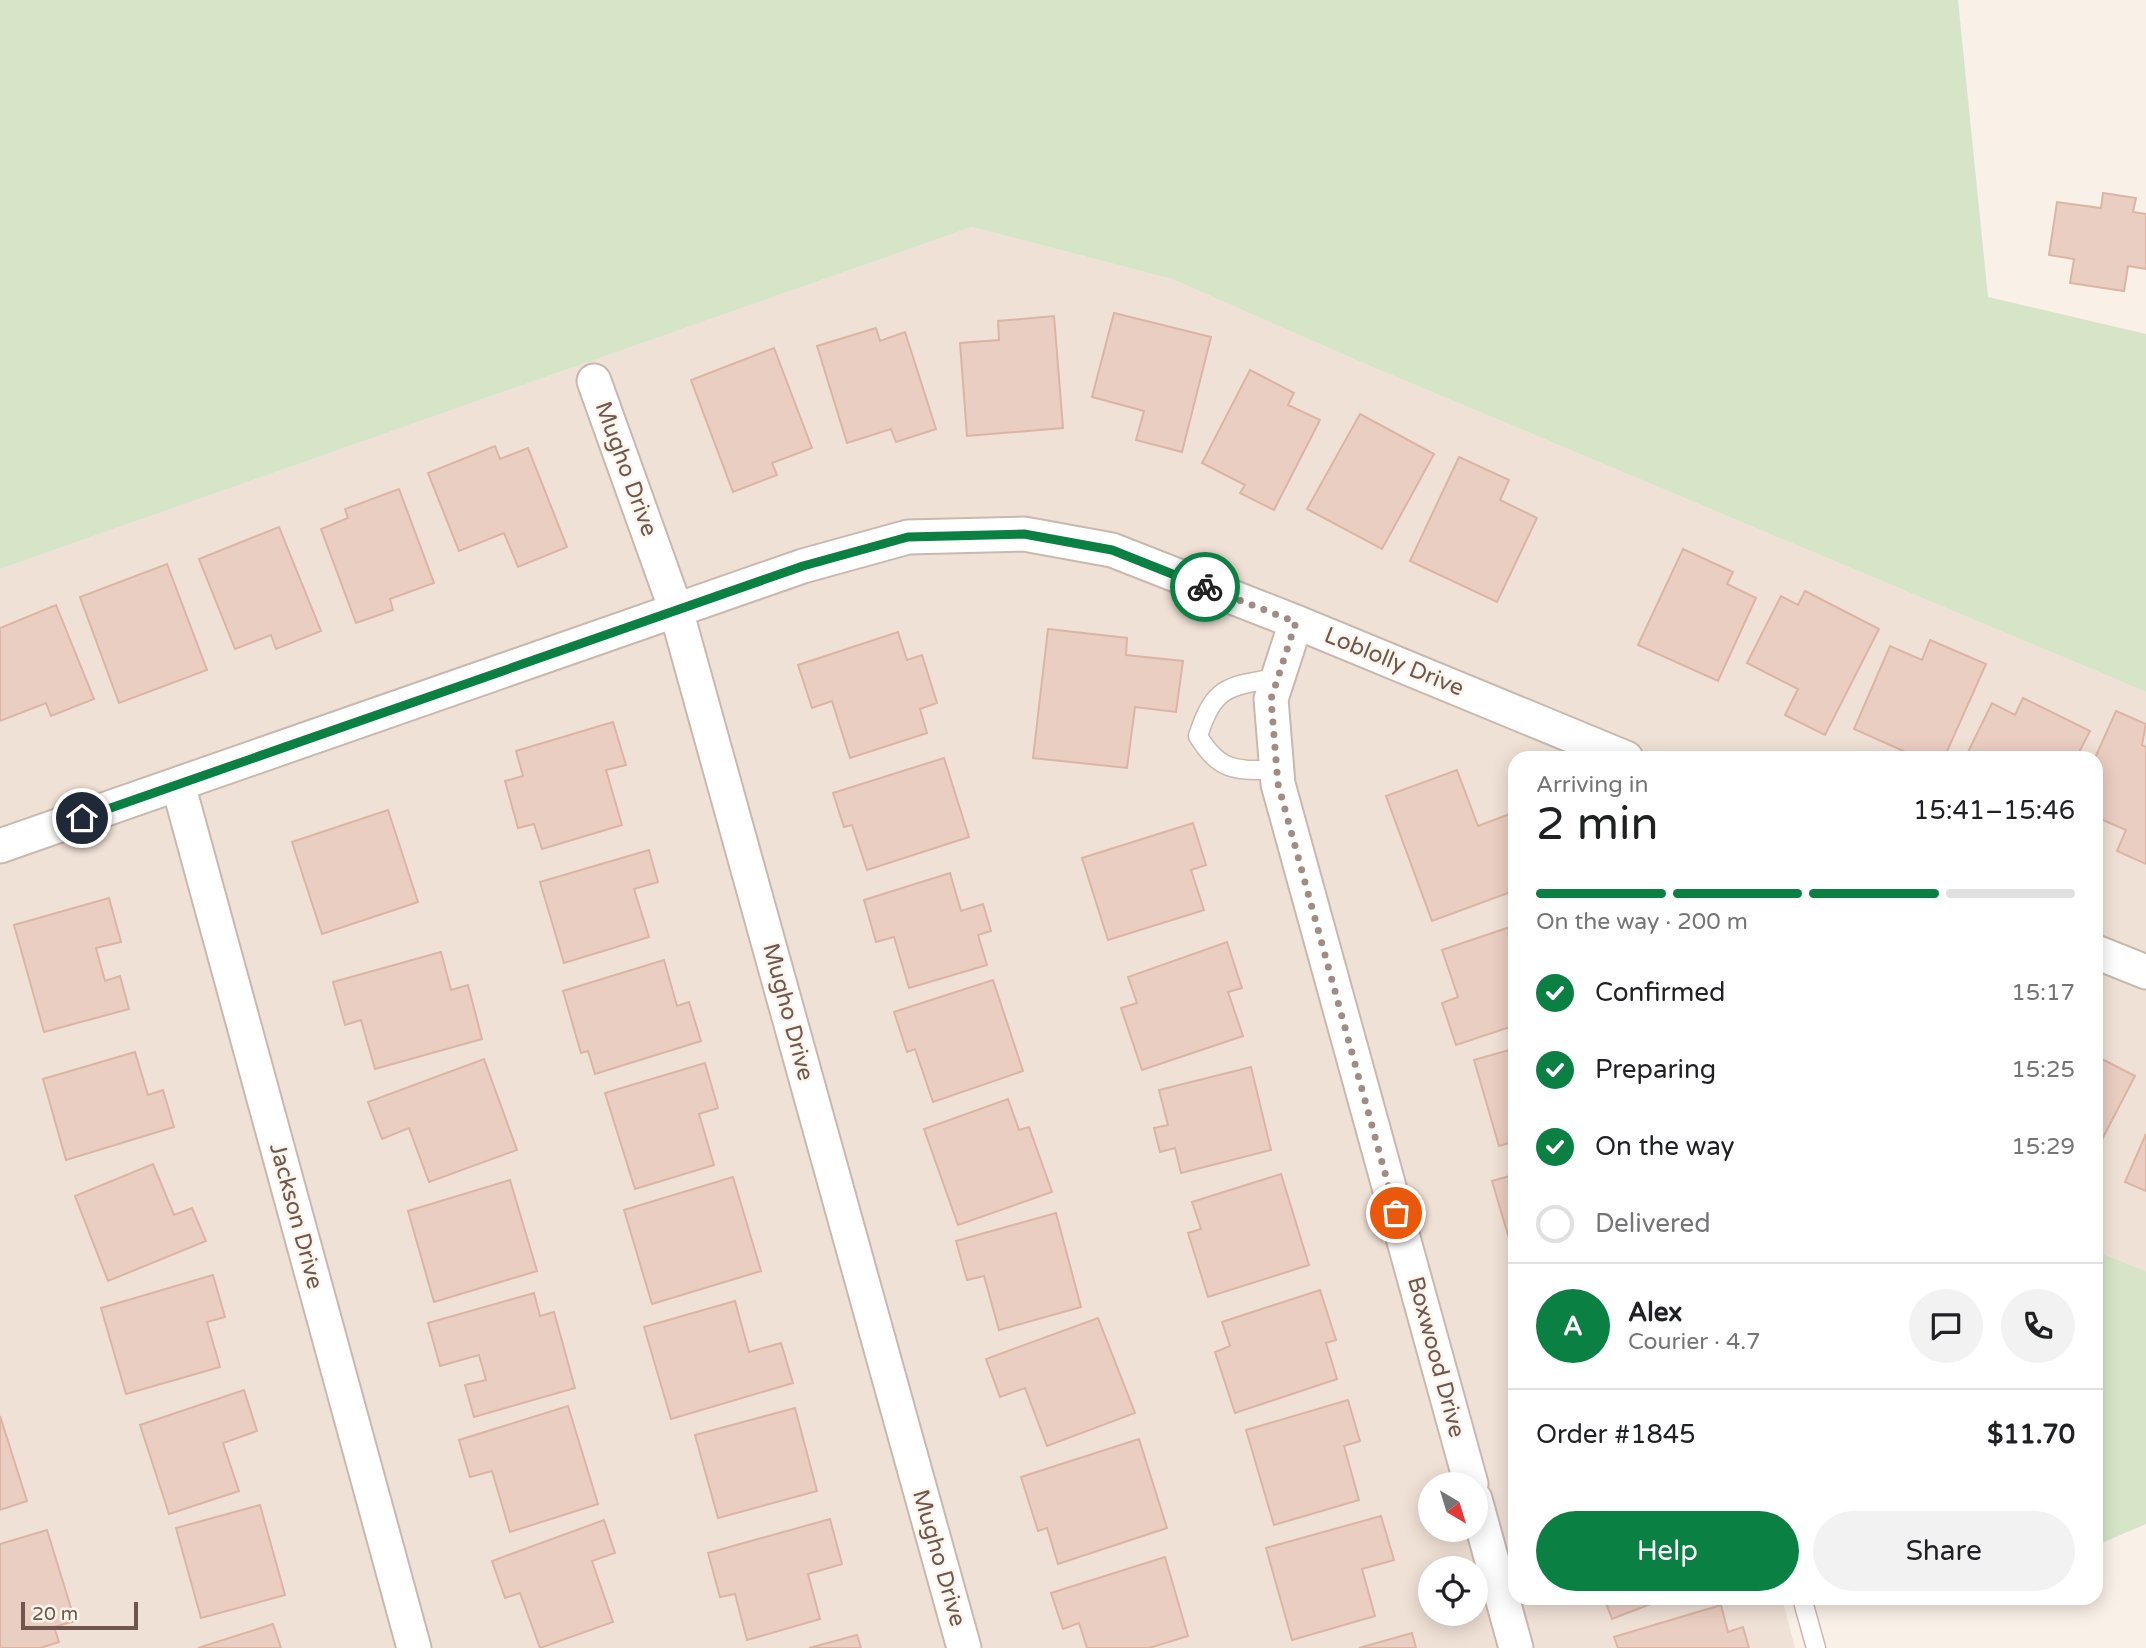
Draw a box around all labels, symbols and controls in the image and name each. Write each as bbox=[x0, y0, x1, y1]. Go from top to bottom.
street label: Mugho Drive bbox=[589, 398, 663, 540]
courier bbox=[1170, 552, 1240, 622]
icon: bike bbox=[1186, 568, 1224, 606]
street label: Loblolly Drive bbox=[1320, 621, 1468, 703]
text: Arriving in bbox=[1536, 771, 1649, 799]
pin bbox=[52, 788, 112, 848]
text: 15:41–15:46 bbox=[1913, 795, 2075, 826]
text: 2 min bbox=[1536, 797, 1659, 852]
icon: home bbox=[63, 799, 101, 837]
text: On the way · 200 m bbox=[1536, 908, 1748, 936]
street label: Mugho Drive bbox=[756, 940, 820, 1084]
icon: check bbox=[1536, 974, 1574, 1012]
text: Confirmed bbox=[1595, 977, 1725, 1008]
text: 15:17 bbox=[2011, 979, 2075, 1007]
icon: check bbox=[1536, 1051, 1574, 1089]
text: Preparing bbox=[1595, 1054, 1716, 1085]
text: 15:25 bbox=[2011, 1056, 2075, 1084]
icon: check bbox=[1536, 1128, 1574, 1166]
text: On the way bbox=[1595, 1131, 1735, 1162]
text: 15:29 bbox=[2011, 1133, 2075, 1161]
street label: Jackson Drive bbox=[263, 1140, 329, 1292]
pin bbox=[1366, 1183, 1426, 1243]
icon: bag bbox=[1377, 1194, 1415, 1232]
text: Delivered bbox=[1595, 1208, 1711, 1239]
street label: Boxwood Drive bbox=[1401, 1273, 1471, 1441]
button: chat bbox=[1909, 1289, 1983, 1363]
button: phone bbox=[2001, 1289, 2075, 1363]
text: Alex bbox=[1628, 1297, 1682, 1328]
text: A bbox=[1563, 1311, 1583, 1342]
text: Courier · 4.7 bbox=[1628, 1328, 1761, 1356]
text: Order #1845 bbox=[1536, 1419, 1696, 1450]
text: $11.70 bbox=[1987, 1419, 2075, 1450]
north arrow bbox=[1418, 1472, 1488, 1542]
map controls bbox=[1418, 1472, 1488, 1626]
street label: Mugho Drive bbox=[906, 1486, 972, 1630]
button: Help bbox=[1536, 1511, 1799, 1591]
button: Share bbox=[1813, 1511, 2075, 1591]
button: locate bbox=[1418, 1556, 1488, 1626]
scale bar bbox=[21, 1599, 138, 1631]
text: 20 m bbox=[32, 1603, 78, 1625]

